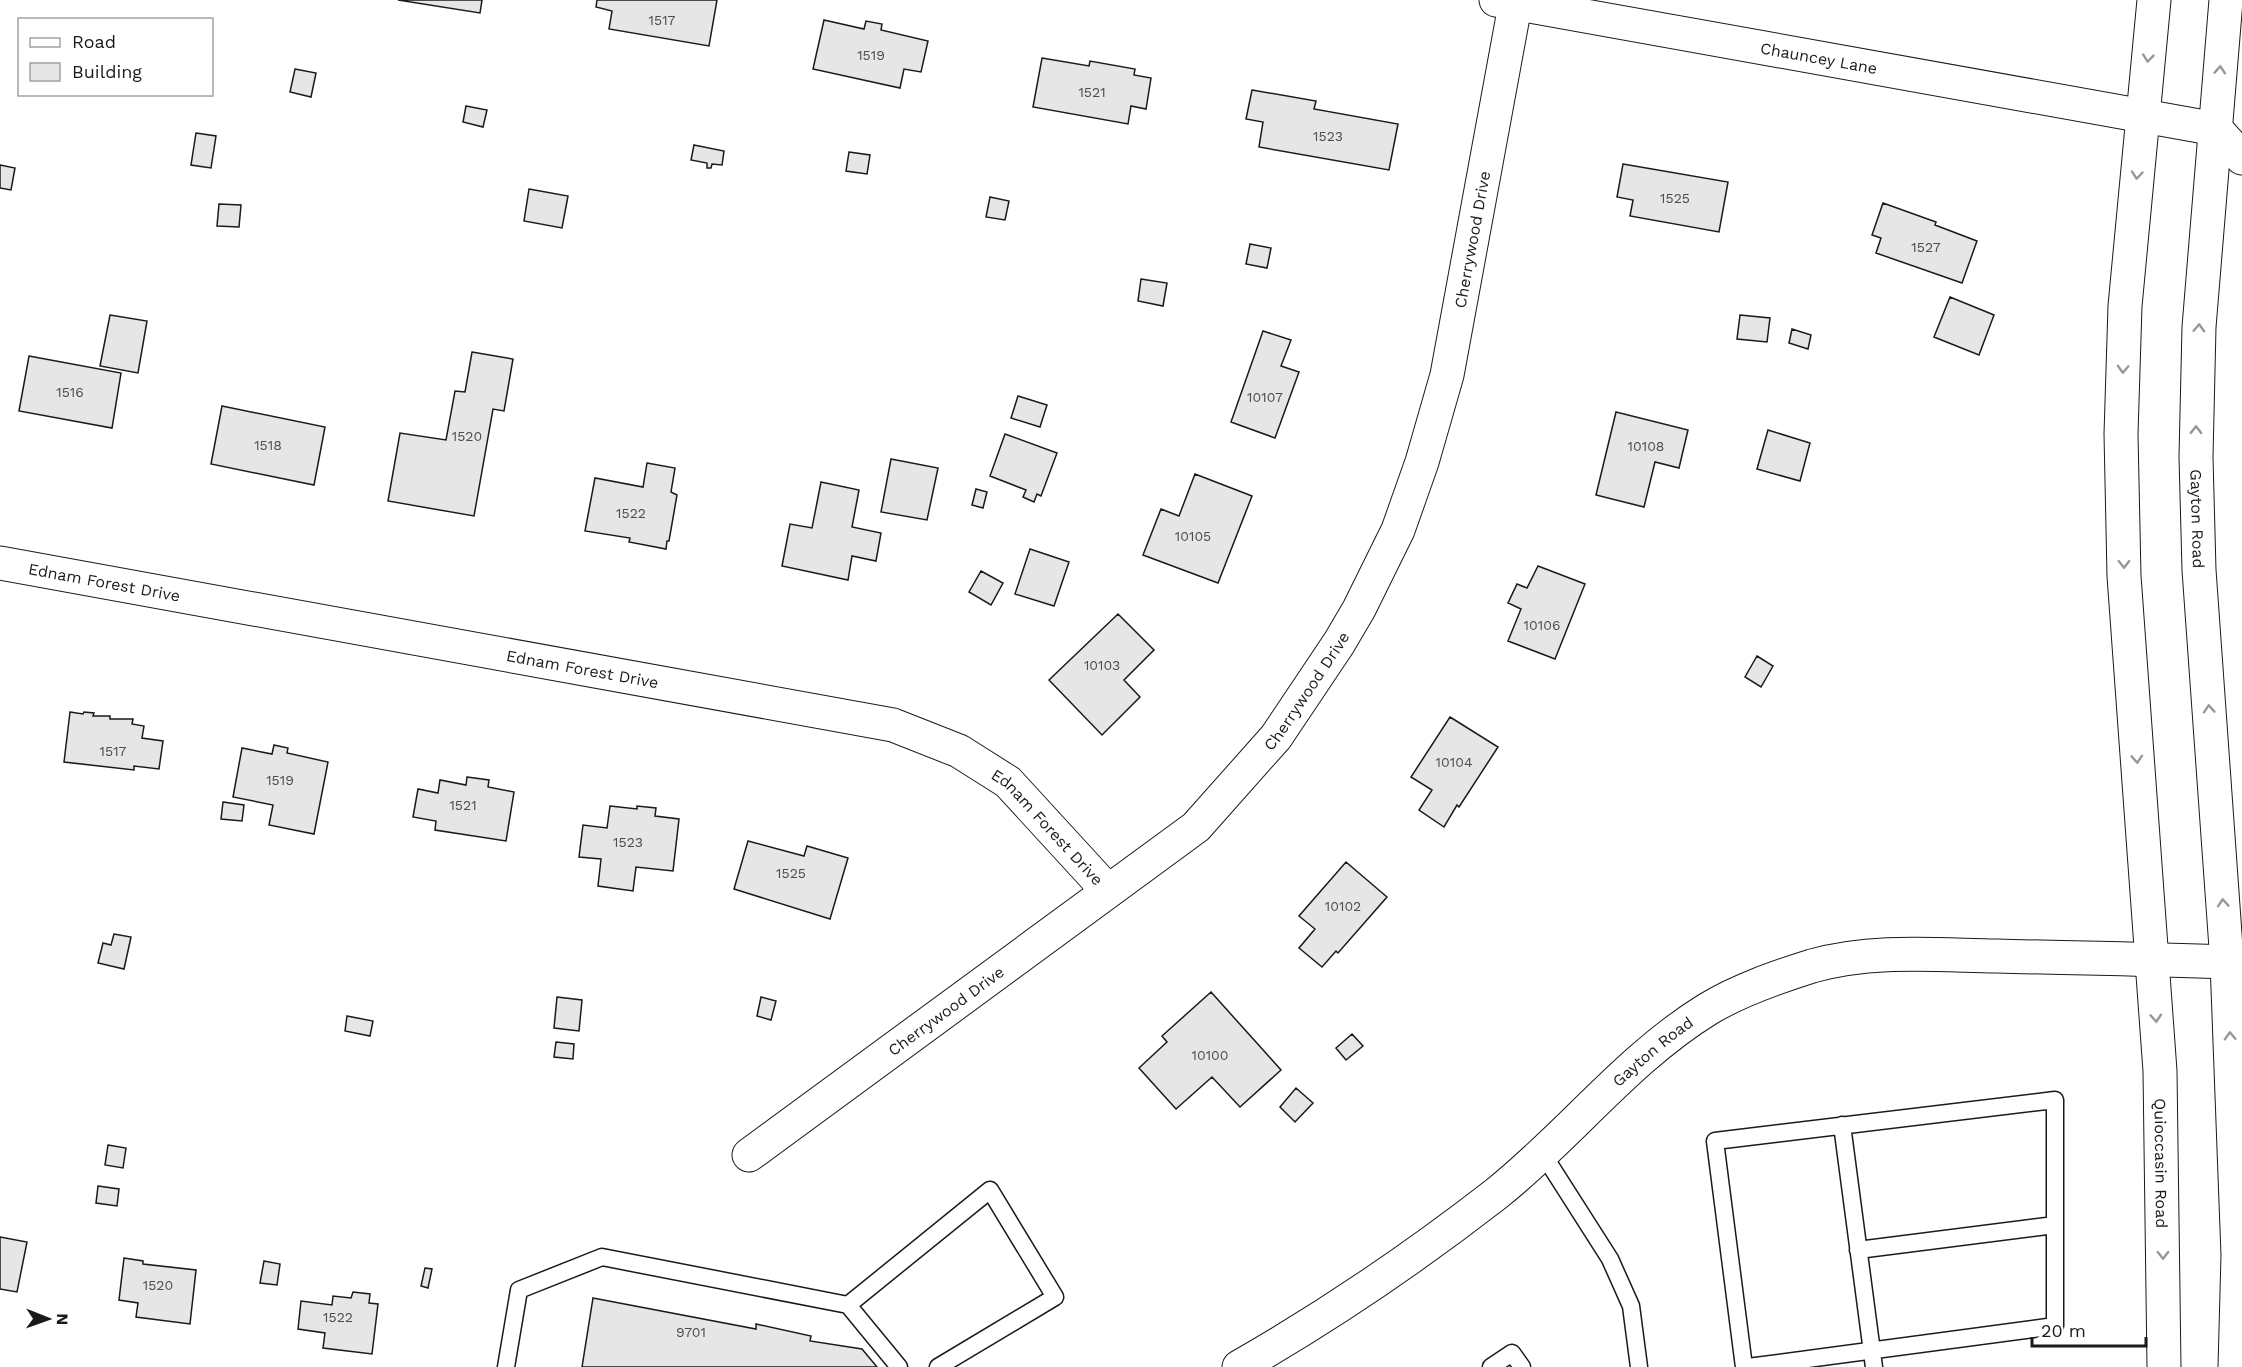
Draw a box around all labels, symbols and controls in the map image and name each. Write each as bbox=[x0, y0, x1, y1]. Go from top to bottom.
house number: 1517 bbox=[649, 12, 676, 28]
legend bbox=[18, 18, 213, 96]
text: Road bbox=[72, 31, 116, 52]
street label: Chauncey Lane bbox=[1759, 38, 1879, 78]
house number: 1519 bbox=[857, 47, 885, 63]
one-way arrow bbox=[2142, 54, 2155, 63]
text: Building bbox=[72, 61, 142, 82]
one-way arrow bbox=[2214, 66, 2227, 75]
house number: 1521 bbox=[1078, 84, 1106, 100]
house number: 1523 bbox=[1313, 128, 1343, 144]
street label: Cherrywood Drive bbox=[1450, 169, 1494, 310]
one-way arrow bbox=[2131, 170, 2144, 179]
house number: 1525 bbox=[1660, 190, 1690, 206]
house number: 1527 bbox=[1911, 239, 1941, 255]
one-way arrow bbox=[2192, 323, 2205, 332]
one-way arrow bbox=[2116, 365, 2129, 374]
house number: 1516 bbox=[56, 384, 84, 400]
house number: 10107 bbox=[1247, 389, 1283, 405]
one-way arrow bbox=[2190, 426, 2202, 435]
house number: 1520 bbox=[452, 428, 482, 444]
house number: 1518 bbox=[254, 437, 282, 453]
house number: 10108 bbox=[1628, 438, 1664, 454]
street label: Gayton Road bbox=[2187, 469, 2208, 569]
house number: 1522 bbox=[616, 505, 646, 521]
house number: 10105 bbox=[1175, 528, 1211, 544]
street label: Ednam Forest Drive bbox=[27, 559, 182, 605]
one-way arrow bbox=[2117, 560, 2130, 569]
house number: 10106 bbox=[1524, 617, 1560, 633]
street label: Cherrywood Drive bbox=[1259, 628, 1353, 754]
street label: Ednam Forest Drive bbox=[505, 646, 660, 692]
house number: 10103 bbox=[1084, 657, 1120, 673]
one-way arrow bbox=[2203, 704, 2216, 713]
house number: 1517 bbox=[100, 743, 127, 759]
house number: 10104 bbox=[1436, 754, 1472, 770]
one-way arrow bbox=[2130, 754, 2143, 763]
street label: Ednam Forest Drive bbox=[988, 765, 1107, 889]
house number: 1519 bbox=[266, 772, 294, 788]
house number: 1521 bbox=[449, 797, 477, 813]
house number: 1523 bbox=[613, 834, 643, 850]
house number: 1525 bbox=[776, 865, 806, 881]
house number: 10102 bbox=[1325, 898, 1361, 914]
one-way arrow bbox=[2217, 899, 2230, 908]
street label: Cherrywood Drive bbox=[884, 962, 1007, 1059]
street label: Gayton Road bbox=[1608, 1012, 1696, 1090]
one-way arrow bbox=[2149, 1013, 2162, 1022]
one-way arrow bbox=[2224, 1031, 2237, 1040]
house number: 10100 bbox=[1191, 1047, 1229, 1063]
street label: Quioccasin Road bbox=[2151, 1098, 2172, 1228]
one-way arrow bbox=[2157, 1250, 2169, 1259]
house number: 1520 bbox=[143, 1277, 173, 1293]
north arrow bbox=[18, 1289, 78, 1349]
house number: 1522 bbox=[323, 1309, 353, 1325]
scale bar bbox=[2032, 1310, 2146, 1348]
text: N bbox=[53, 1313, 72, 1325]
text: 20 m bbox=[2041, 1320, 2086, 1341]
house number: 9701 bbox=[676, 1324, 706, 1340]

